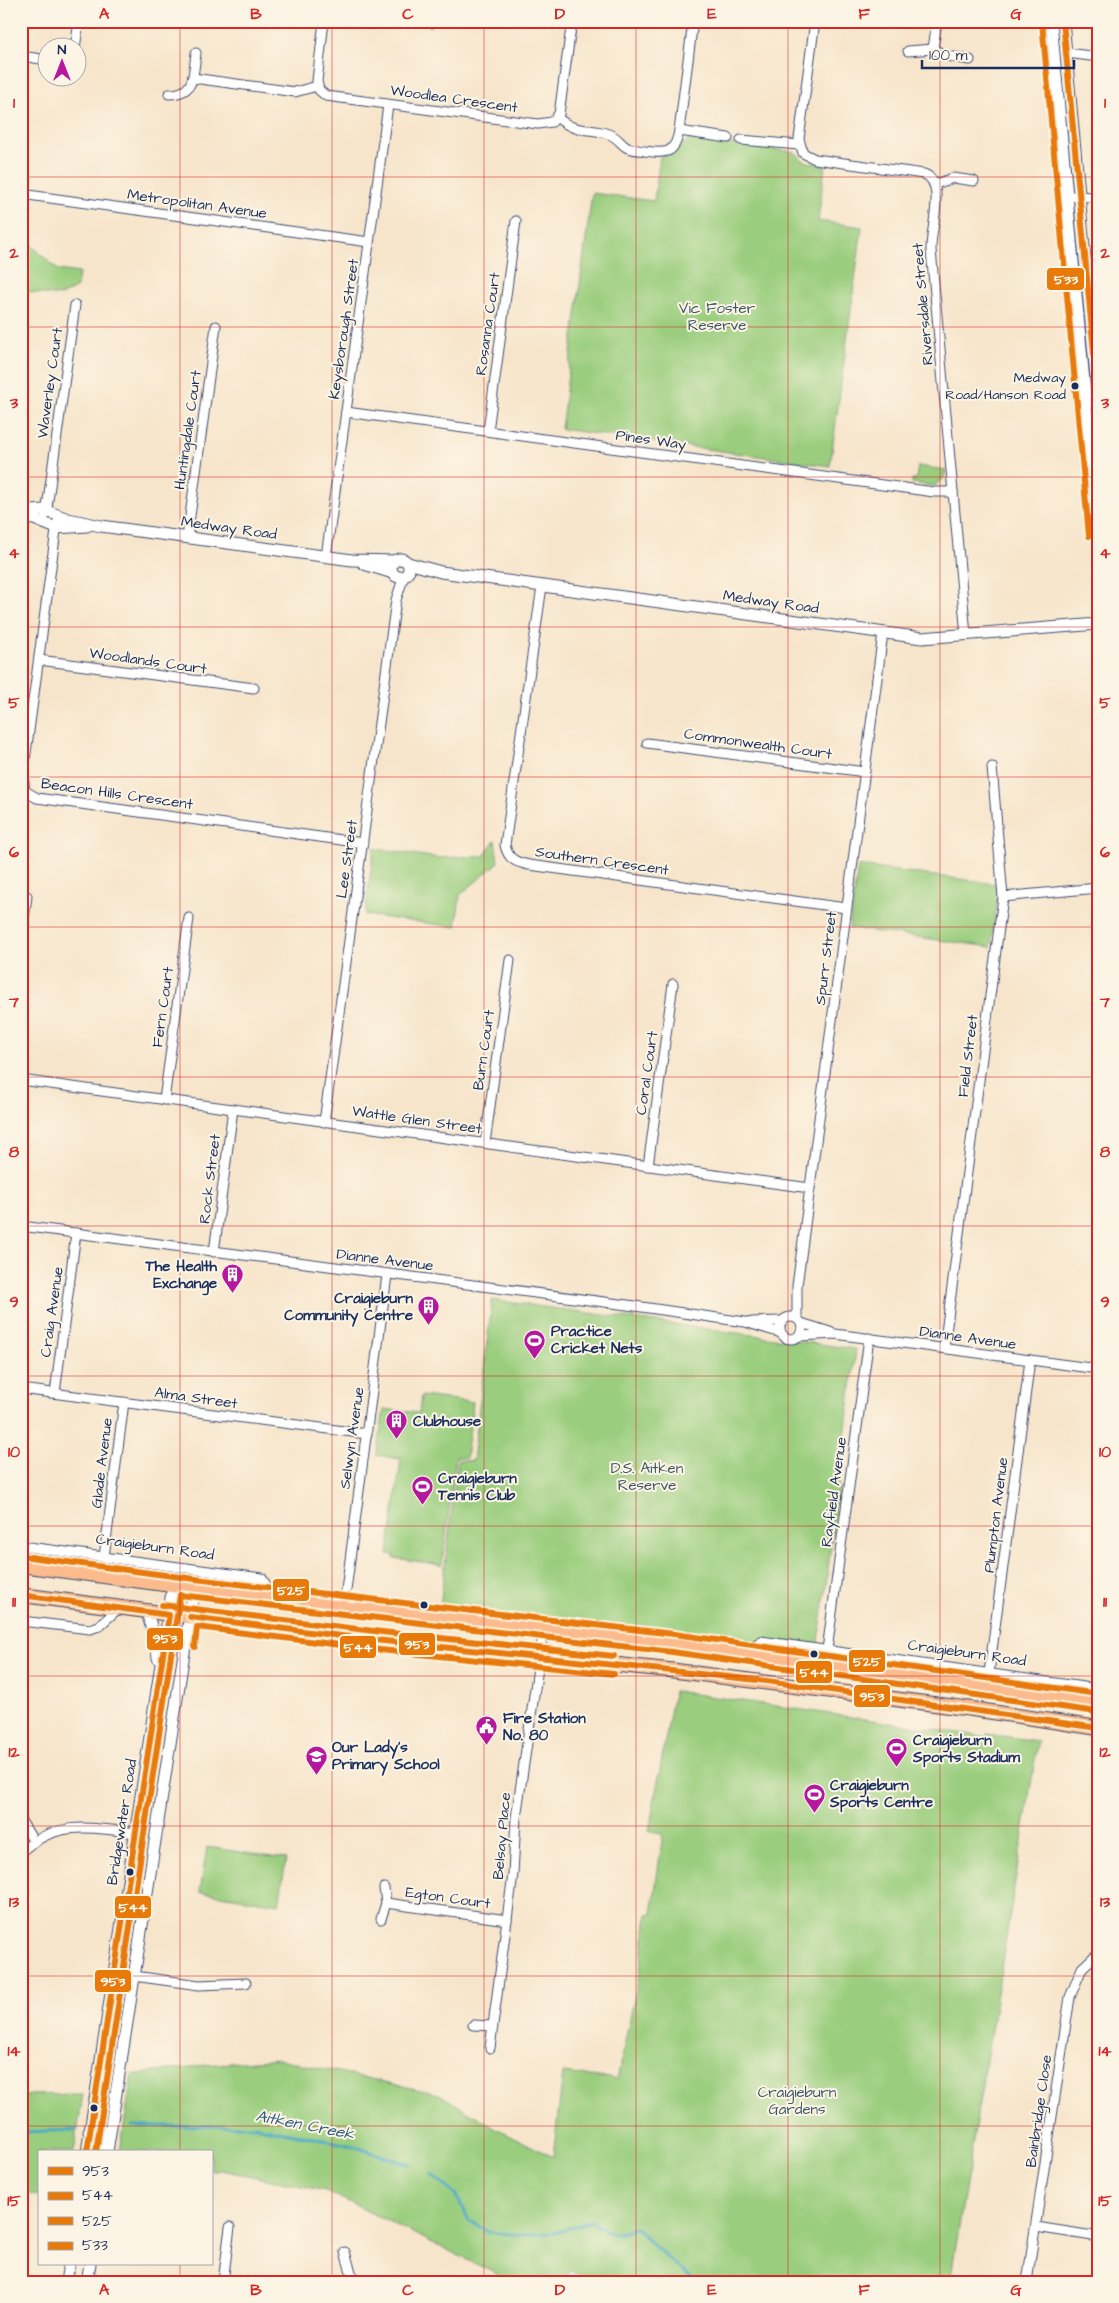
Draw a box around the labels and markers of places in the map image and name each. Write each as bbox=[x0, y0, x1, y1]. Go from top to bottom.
place label: Medway Road/Hanson Road bbox=[945, 368, 1066, 405]
marker: Medway Road/Hanson Road bbox=[1070, 381, 1080, 391]
place label: The Health Exchange bbox=[144, 1256, 218, 1296]
building icon: The Health Exchange bbox=[221, 1263, 245, 1294]
place label: Craigieburn Community Centre bbox=[284, 1288, 413, 1327]
building icon: Craigieburn Community Centre bbox=[417, 1295, 441, 1326]
place label: Practice Cricket Nets bbox=[551, 1321, 643, 1359]
sports icon: Practice Cricket Nets bbox=[523, 1328, 547, 1359]
building icon: Clubhouse bbox=[385, 1409, 409, 1440]
place label: Clubhouse bbox=[413, 1411, 481, 1432]
place label: Craigieburn Tennis Club bbox=[437, 1468, 517, 1506]
sports icon: Craigieburn Tennis Club bbox=[410, 1475, 434, 1506]
unlabelled marker bbox=[419, 1600, 429, 1610]
unlabelled marker bbox=[809, 1649, 819, 1659]
place label: Fire Station No. 80 bbox=[503, 1708, 586, 1746]
public building icon: Fire Station No. 80 bbox=[475, 1715, 499, 1746]
place label: Craigieburn Sports Stadium bbox=[912, 1730, 1020, 1768]
place label: Our Lady's Primary School bbox=[332, 1737, 440, 1776]
sports icon: Craigieburn Sports Stadium bbox=[885, 1737, 909, 1768]
school or university icon: Our Lady's Primary School bbox=[304, 1744, 328, 1775]
place label: Craigieburn Sports Centre bbox=[829, 1775, 933, 1813]
sports icon: Craigieburn Sports Centre bbox=[802, 1782, 826, 1813]
unlabelled marker bbox=[125, 1867, 135, 1877]
unlabelled marker bbox=[89, 2103, 99, 2113]

